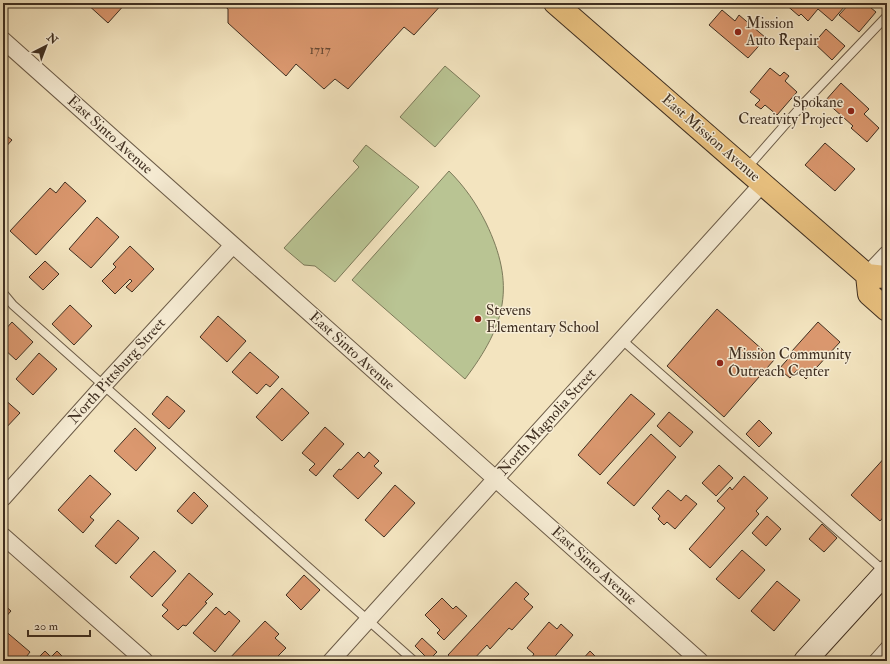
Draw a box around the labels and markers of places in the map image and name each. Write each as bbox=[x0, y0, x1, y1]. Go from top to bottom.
place label: Mission Auto Repair bbox=[745, 14, 819, 51]
marker: Mission Auto Repair bbox=[733, 27, 743, 37]
place label: Spokane Creativity Project bbox=[738, 93, 843, 129]
marker: Spokane Creativity Project bbox=[846, 106, 856, 116]
place label: Stevens Elementary School bbox=[486, 301, 599, 337]
marker: Stevens Elementary School bbox=[473, 314, 483, 324]
place label: Mission Community Outreach Center bbox=[728, 345, 851, 381]
marker: Mission Community Outreach Center bbox=[715, 358, 725, 368]

